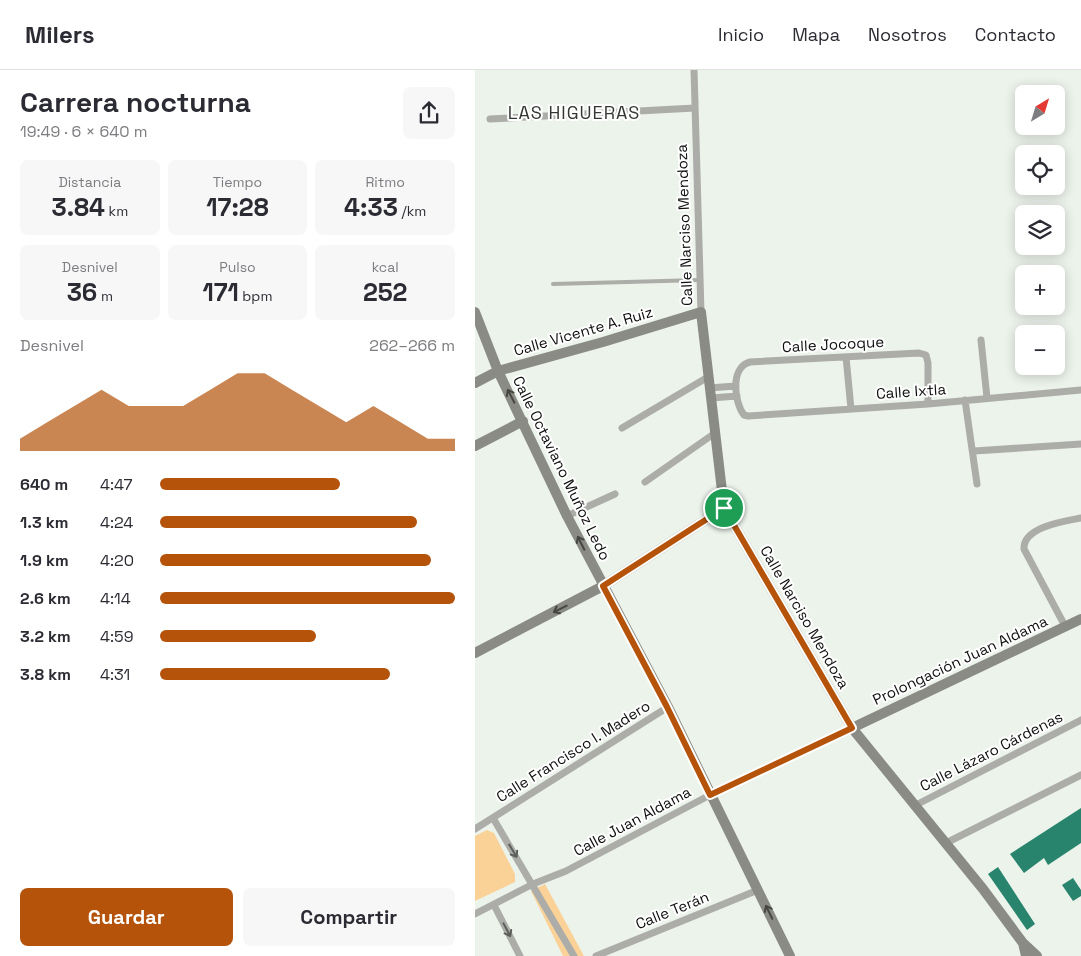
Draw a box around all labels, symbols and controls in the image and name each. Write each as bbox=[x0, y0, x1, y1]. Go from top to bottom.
text: Milers bbox=[25, 19, 95, 50]
text: Inicio bbox=[718, 23, 764, 46]
text: Mapa bbox=[792, 23, 840, 46]
text: Nosotros bbox=[868, 23, 947, 46]
text: Contacto bbox=[975, 23, 1056, 46]
text: Carrera nocturna bbox=[20, 84, 251, 120]
north arrow bbox=[1015, 85, 1065, 135]
map controls bbox=[1015, 85, 1065, 375]
button: share bbox=[403, 87, 455, 139]
district label: LAS HIGUERAS bbox=[508, 101, 640, 124]
text: 19:49 · 6 × 640 m bbox=[20, 121, 147, 142]
street label: Calle Narciso Mendoza bbox=[672, 143, 696, 306]
button: locate bbox=[1015, 145, 1065, 195]
text: Distancia bbox=[58, 173, 121, 191]
text: Tiempo bbox=[213, 173, 262, 191]
text: Ritmo bbox=[365, 173, 405, 191]
text: 3.84 bbox=[51, 191, 105, 223]
text: 17:28 bbox=[206, 191, 269, 223]
text: 4:33 bbox=[344, 191, 398, 223]
text: km bbox=[105, 202, 128, 220]
text: /km bbox=[398, 202, 426, 220]
button: layers bbox=[1015, 205, 1065, 255]
text: Desnivel bbox=[62, 258, 118, 276]
text: Pulso bbox=[219, 258, 256, 276]
text: kcal bbox=[372, 258, 399, 276]
button: + bbox=[1015, 265, 1065, 315]
text: 36 bbox=[67, 276, 97, 308]
text: 171 bbox=[203, 276, 239, 308]
text: 252 bbox=[363, 276, 407, 308]
text: m bbox=[97, 287, 113, 305]
text: bpm bbox=[239, 287, 272, 305]
street label: Calle Vicente A. Ruiz bbox=[511, 302, 655, 360]
button: − bbox=[1015, 325, 1065, 375]
street label: Calle Jocoque bbox=[782, 332, 885, 356]
text: Desnivel bbox=[20, 335, 84, 356]
text: 262–266 m bbox=[369, 335, 455, 356]
street label: Calle Octaviano Muñoz Ledo bbox=[509, 373, 615, 563]
street label: Calle Ixtla bbox=[875, 379, 947, 403]
one-way arrow bbox=[506, 389, 515, 404]
text: 640 m bbox=[20, 474, 68, 495]
text: 4:47 bbox=[100, 474, 133, 495]
pin bbox=[703, 487, 745, 529]
icon: arrive bbox=[710, 494, 738, 522]
text: 1.3 km bbox=[20, 512, 68, 533]
text: 4:24 bbox=[100, 512, 133, 533]
one-way arrow bbox=[576, 536, 585, 551]
street label: Calle Narciso Mendoza bbox=[756, 542, 854, 692]
text: 1.9 km bbox=[20, 550, 69, 571]
text: 4:20 bbox=[100, 550, 134, 571]
text: 2.6 km bbox=[20, 588, 71, 609]
text: 4:14 bbox=[100, 588, 131, 609]
one-way arrow bbox=[552, 604, 567, 614]
street label: Prolongación Juan Aldama bbox=[869, 611, 1051, 709]
text: 3.2 km bbox=[20, 626, 71, 647]
text: 4:59 bbox=[100, 626, 133, 647]
text: 3.8 km bbox=[20, 664, 71, 685]
text: 4:31 bbox=[100, 664, 130, 685]
street label: Calle Francisco I. Madero bbox=[493, 696, 653, 806]
street label: Calle Lázaro Cárdenas bbox=[916, 707, 1066, 795]
street label: Calle Juan Aldama bbox=[570, 782, 694, 860]
one-way arrow bbox=[508, 844, 518, 858]
street label: Calle Terán bbox=[633, 887, 711, 933]
button: Guardar bbox=[20, 888, 233, 946]
button: Compartir bbox=[243, 888, 455, 946]
one-way arrow bbox=[764, 905, 773, 920]
one-way arrow bbox=[502, 923, 512, 938]

